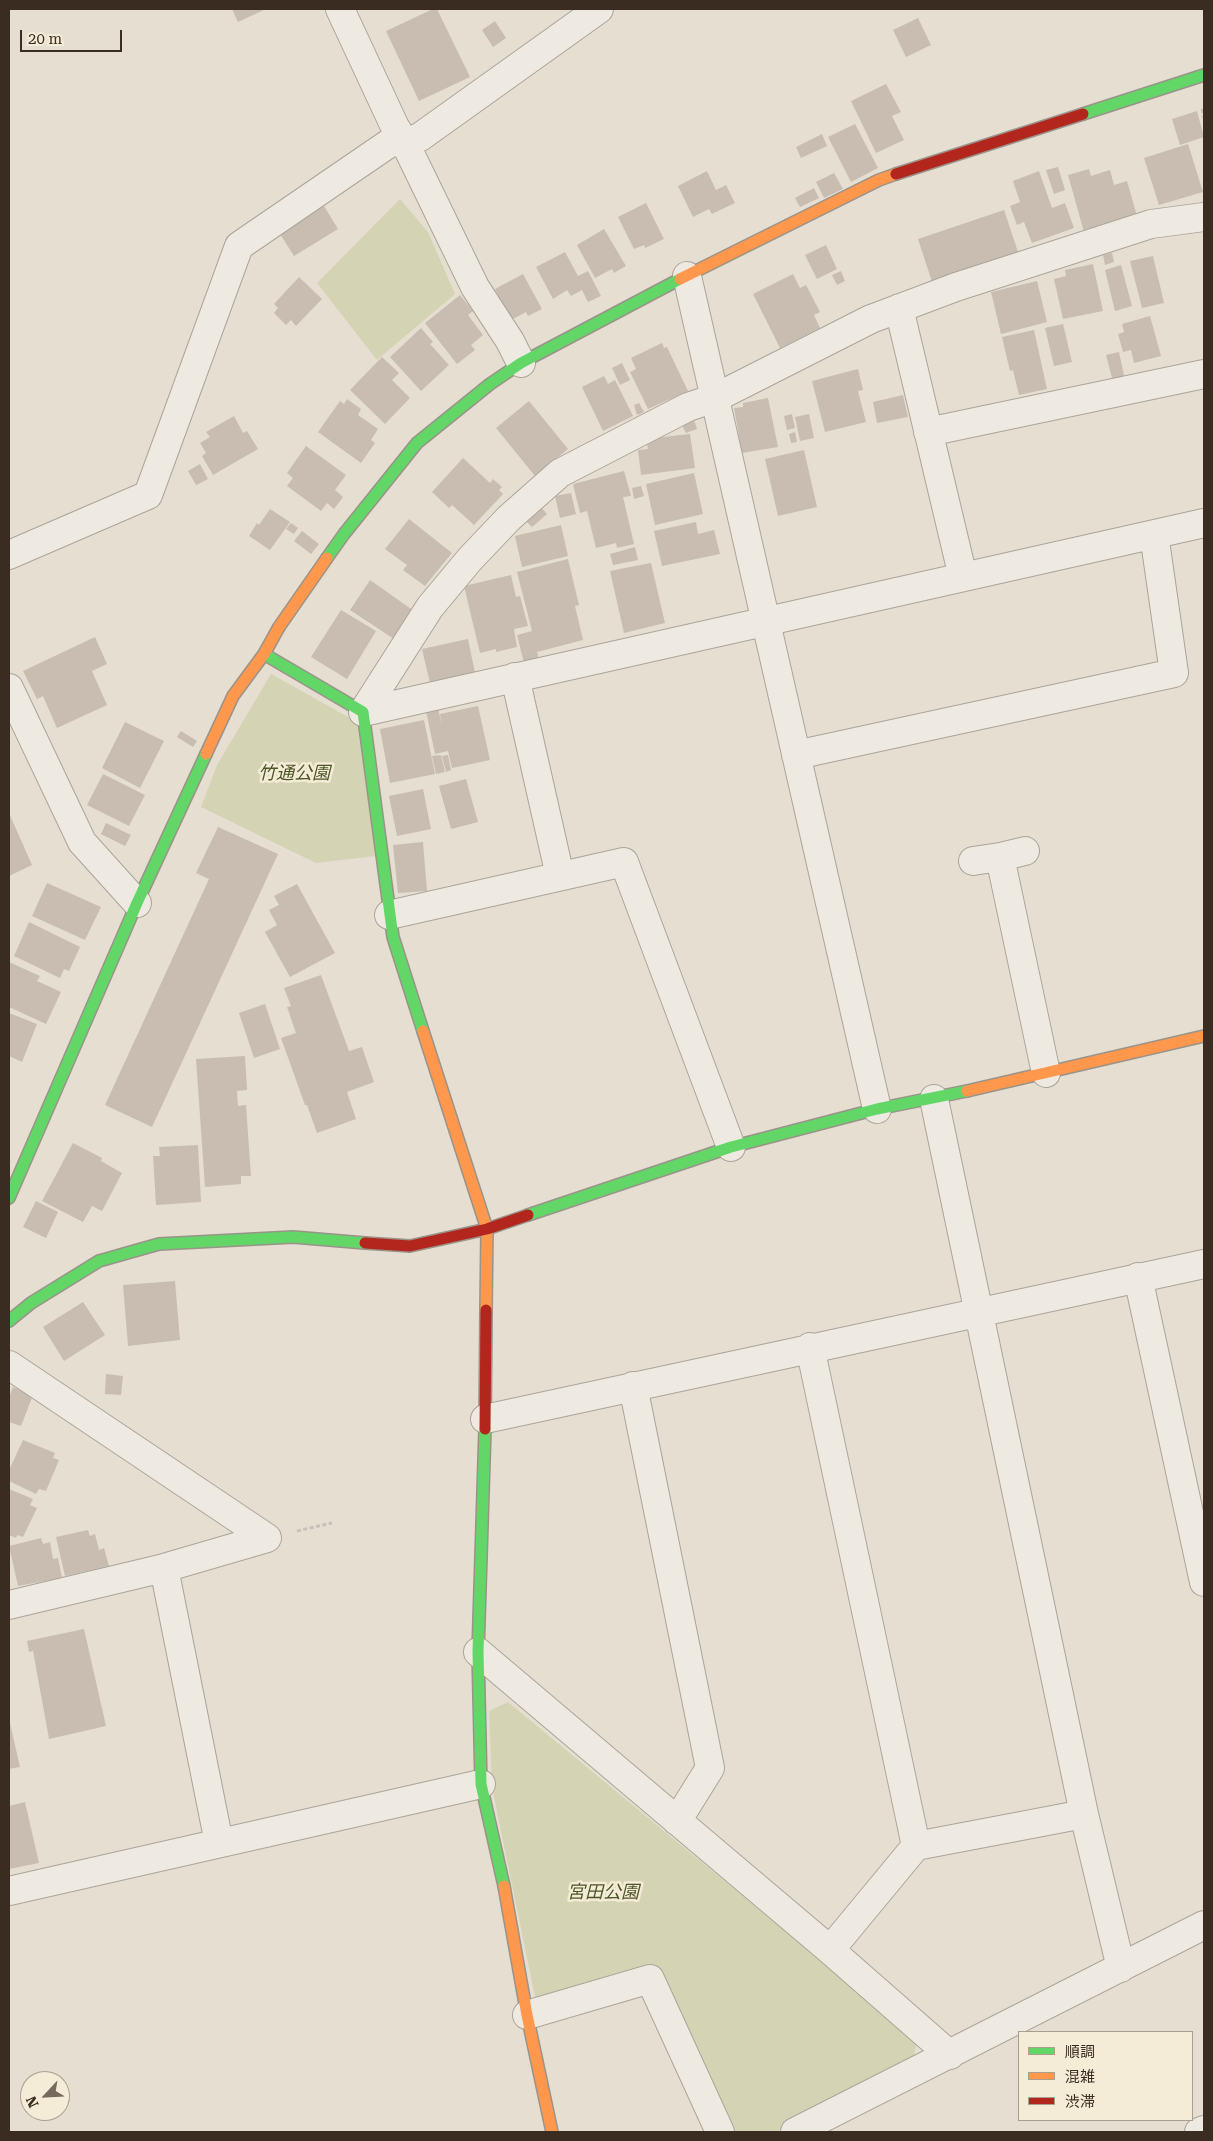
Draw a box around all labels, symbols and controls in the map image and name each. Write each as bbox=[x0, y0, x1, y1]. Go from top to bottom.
scale bar bbox=[22, 20, 125, 52]
text: 20 m bbox=[28, 30, 62, 48]
park label: 竹通公園 bbox=[258, 763, 330, 785]
park label: 宮田公園 bbox=[567, 1882, 639, 1904]
legend bbox=[1018, 2031, 1193, 2121]
text: 順調 bbox=[1065, 2043, 1095, 2061]
text: 混雑 bbox=[1065, 2068, 1095, 2086]
north arrow bbox=[20, 2071, 70, 2121]
text: 渋滞 bbox=[1065, 2093, 1095, 2111]
text: N bbox=[23, 2094, 42, 2110]

